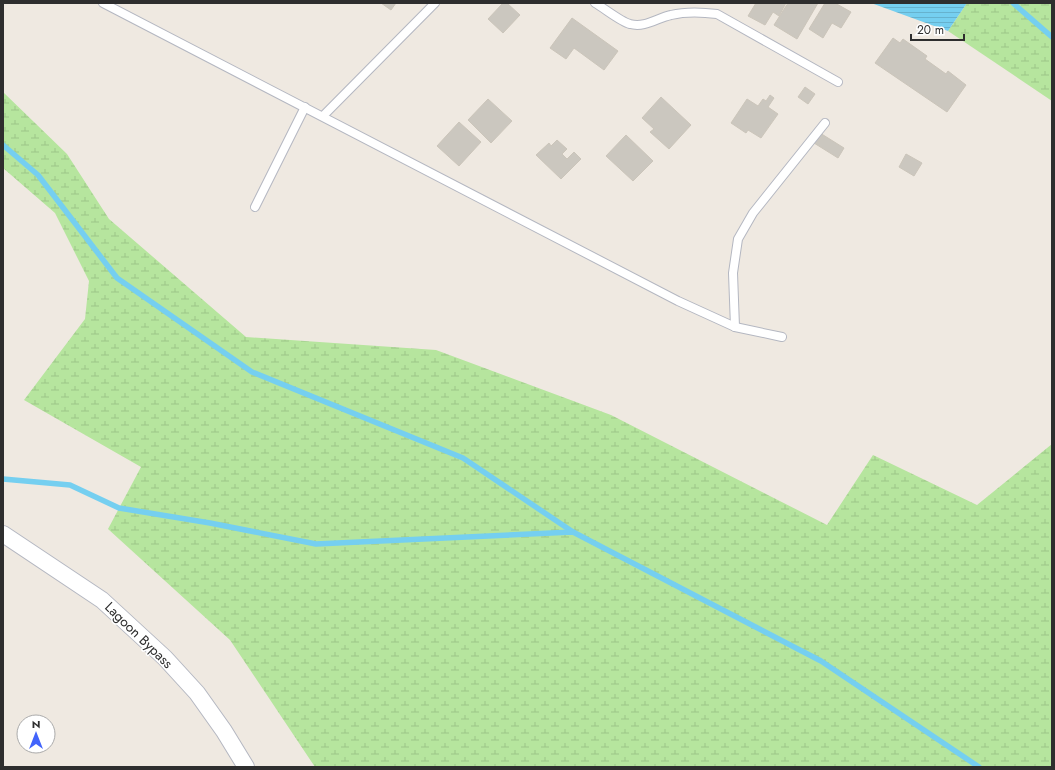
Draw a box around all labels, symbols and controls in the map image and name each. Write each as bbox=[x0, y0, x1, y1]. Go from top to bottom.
scale bar bbox=[911, 16, 964, 42]
text: 20 m bbox=[917, 21, 944, 39]
street label: Lagoon Bypass bbox=[100, 597, 178, 673]
north arrow bbox=[16, 714, 56, 754]
text: N bbox=[32, 716, 40, 732]

